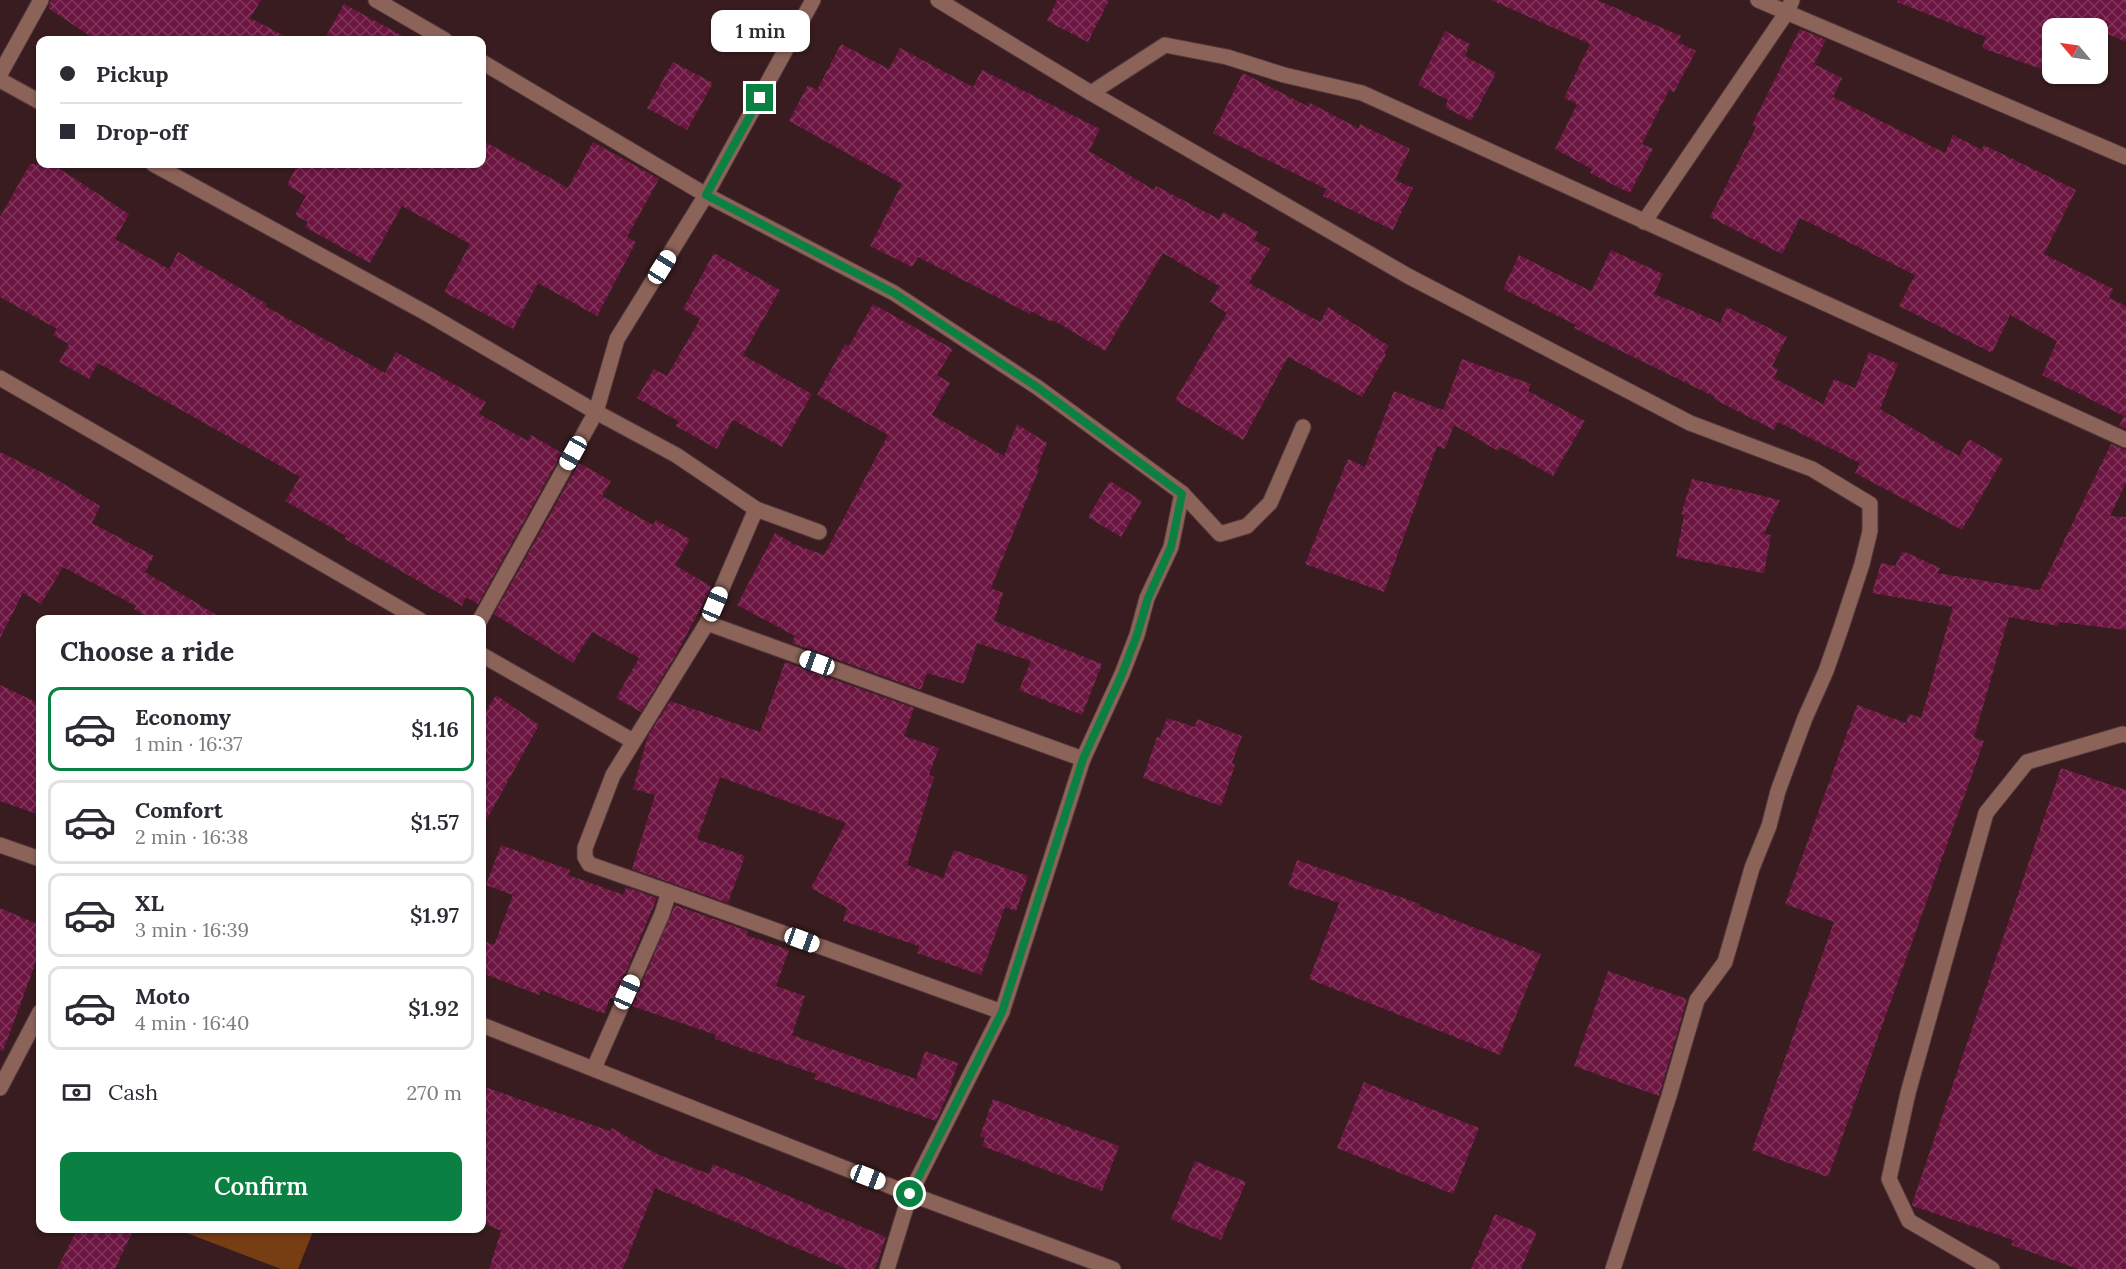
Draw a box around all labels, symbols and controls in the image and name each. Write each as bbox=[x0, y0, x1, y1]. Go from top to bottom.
callout: 1 min bbox=[710, 11, 810, 53]
text: 1 min bbox=[735, 18, 786, 43]
north arrow bbox=[2042, 18, 2108, 84]
map controls bbox=[2042, 18, 2108, 84]
text: Pickup bbox=[96, 60, 169, 88]
route end bbox=[746, 84, 773, 111]
text: Drop-off bbox=[96, 118, 188, 146]
car bbox=[645, 247, 679, 287]
car bbox=[556, 433, 590, 473]
car bbox=[700, 584, 730, 624]
text: Choose a ride bbox=[60, 634, 234, 668]
car bbox=[797, 648, 837, 678]
icon: car bbox=[63, 702, 117, 756]
text: Economy bbox=[135, 703, 231, 731]
text: $1.16 bbox=[411, 715, 459, 743]
text: 1 min · 16:37 bbox=[135, 731, 242, 756]
icon: car bbox=[63, 795, 117, 849]
text: Comfort bbox=[135, 796, 223, 824]
text: $1.57 bbox=[410, 808, 459, 836]
text: 2 min · 16:38 bbox=[135, 824, 248, 849]
icon: car bbox=[63, 888, 117, 942]
text: XL bbox=[135, 889, 164, 917]
text: $1.97 bbox=[410, 901, 459, 929]
text: 3 min · 16:39 bbox=[135, 917, 249, 942]
car bbox=[782, 925, 822, 955]
car bbox=[611, 972, 643, 1012]
icon: car bbox=[63, 981, 117, 1035]
text: Moto bbox=[135, 982, 190, 1010]
text: $1.92 bbox=[408, 994, 459, 1022]
text: 4 min · 16:40 bbox=[135, 1010, 249, 1035]
icon: cash bbox=[60, 1076, 93, 1109]
text: Cash bbox=[108, 1078, 158, 1106]
text: 270 m bbox=[406, 1080, 462, 1105]
button: Confirm bbox=[60, 1152, 462, 1221]
car bbox=[848, 1162, 888, 1192]
route start bbox=[896, 1180, 923, 1207]

